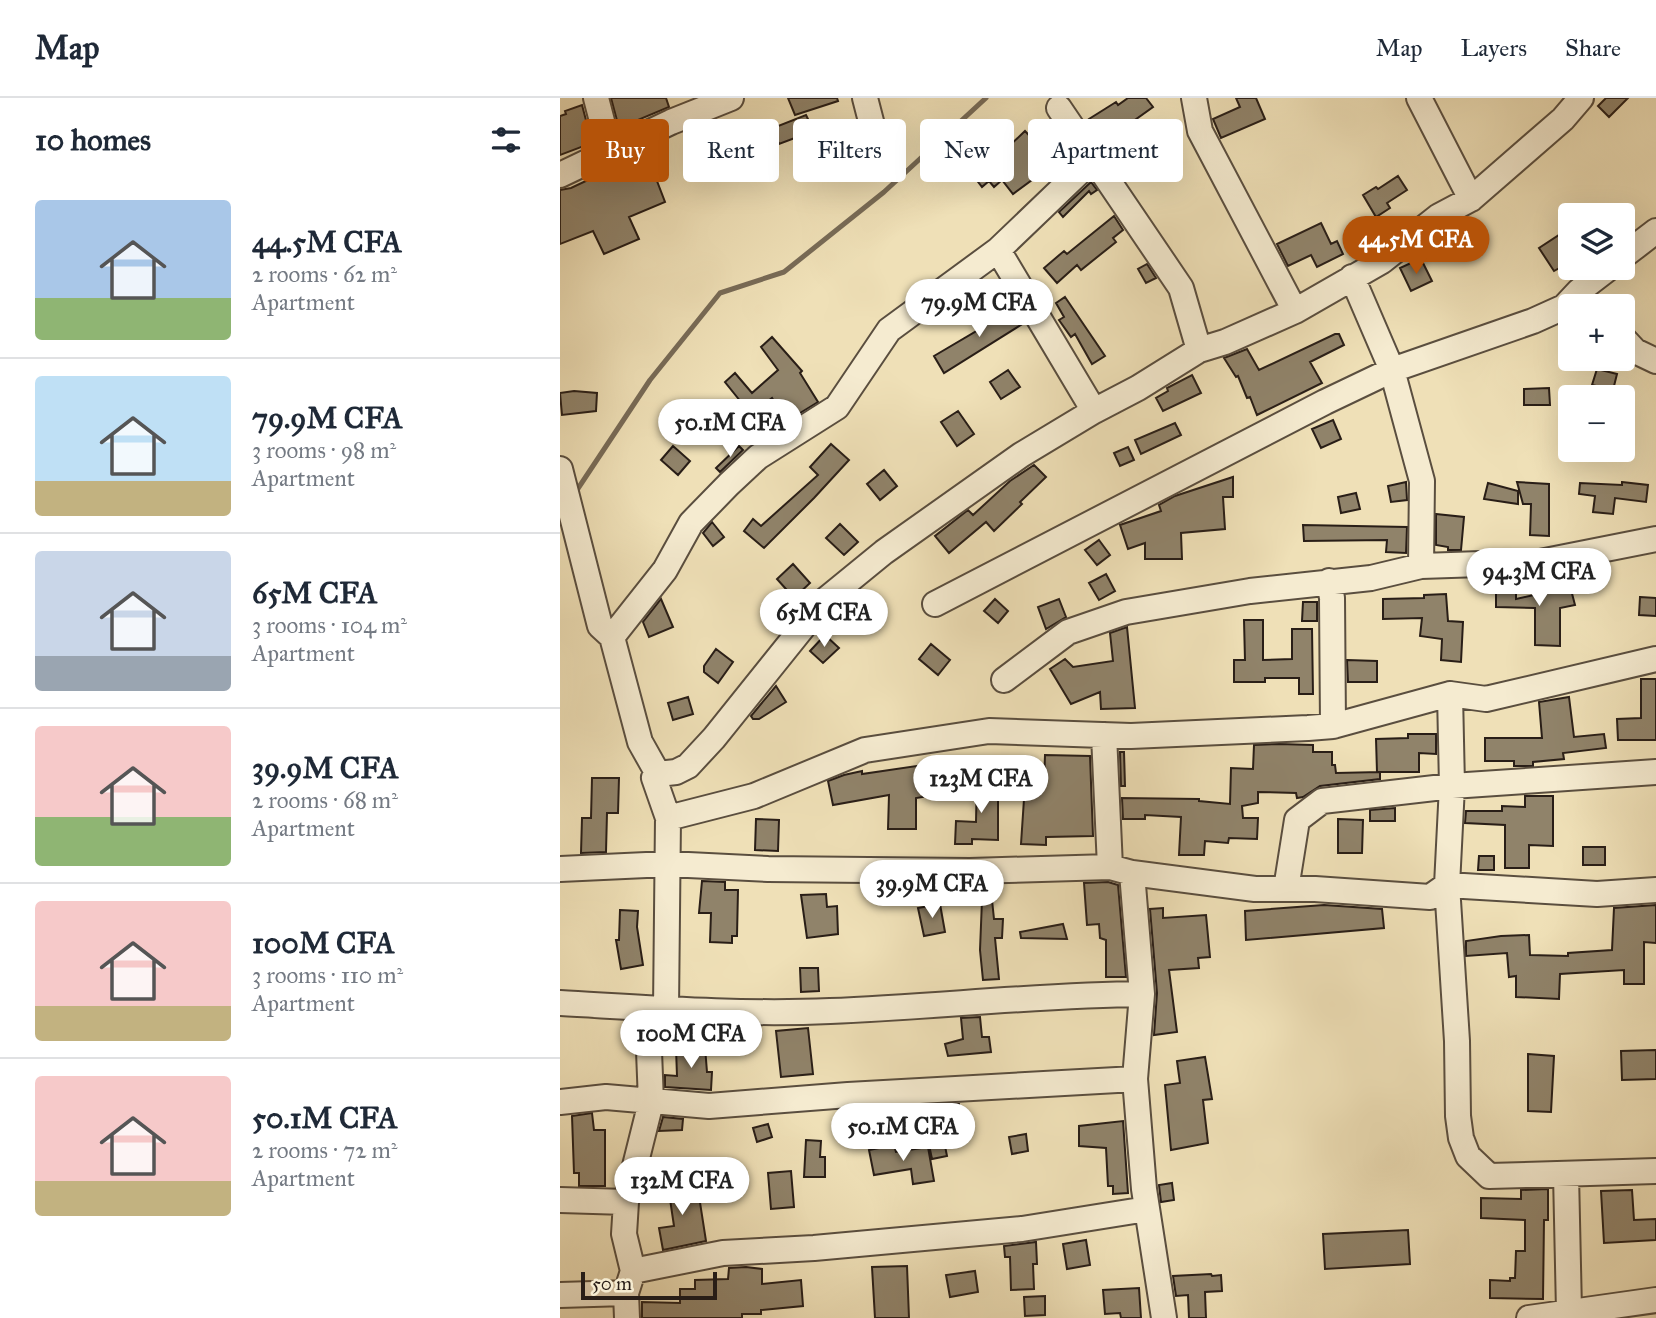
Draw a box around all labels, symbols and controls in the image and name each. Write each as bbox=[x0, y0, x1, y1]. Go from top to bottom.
text: Map bbox=[35, 28, 99, 68]
text: Map bbox=[1376, 33, 1423, 63]
text: Layers bbox=[1461, 33, 1527, 63]
text: Share bbox=[1565, 33, 1621, 63]
chip: Buy bbox=[581, 119, 669, 182]
chip: Rent bbox=[683, 119, 779, 182]
chip: Filters bbox=[793, 119, 906, 182]
chip: New bbox=[920, 119, 1014, 182]
chip: Apartment bbox=[1028, 119, 1183, 182]
icon: filters bbox=[487, 121, 525, 159]
text: 10 homes bbox=[35, 122, 151, 158]
map controls bbox=[1558, 203, 1635, 462]
button: layers bbox=[1558, 203, 1635, 280]
pin: 44.5M CFA bbox=[1336, 216, 1496, 276]
text: 44.5M CFA bbox=[252, 224, 402, 260]
text: 44.5M CFA bbox=[1358, 225, 1474, 253]
icon: home bbox=[91, 228, 175, 312]
text: 2 rooms · 62 m² bbox=[252, 260, 397, 288]
pin: 79.9M CFA bbox=[899, 280, 1059, 339]
text: Apartment bbox=[252, 288, 355, 316]
text: 79.9M CFA bbox=[921, 288, 1037, 316]
button: + bbox=[1558, 294, 1635, 371]
button: − bbox=[1558, 385, 1635, 462]
text: 79.9M CFA bbox=[252, 400, 403, 436]
pin: 50.1M CFA bbox=[650, 400, 810, 459]
icon: home bbox=[91, 404, 175, 488]
text: 50.1M CFA bbox=[674, 408, 786, 436]
text: 3 rooms · 98 m² bbox=[252, 436, 396, 464]
text: Apartment bbox=[252, 464, 355, 492]
pin: 94.3M CFA bbox=[1459, 548, 1619, 608]
text: 94.3M CFA bbox=[1482, 557, 1596, 585]
text: 65M CFA bbox=[252, 575, 378, 611]
icon: home bbox=[91, 579, 175, 663]
pin: 65M CFA bbox=[759, 589, 889, 649]
text: 65M CFA bbox=[776, 598, 872, 626]
text: 3 rooms · 104 m² bbox=[252, 611, 407, 639]
text: Apartment bbox=[252, 639, 355, 667]
text: 39.9M CFA bbox=[252, 750, 399, 786]
icon: home bbox=[91, 754, 175, 838]
pin: 123M CFA bbox=[909, 756, 1053, 815]
text: 123M CFA bbox=[929, 764, 1033, 792]
text: 2 rooms · 68 m² bbox=[252, 786, 398, 814]
text: Apartment bbox=[252, 814, 355, 842]
pin: 39.9M CFA bbox=[852, 860, 1012, 920]
text: 39.9M CFA bbox=[876, 869, 988, 897]
text: 100M CFA bbox=[252, 925, 395, 961]
icon: home bbox=[91, 929, 175, 1013]
text: 3 rooms · 110 m² bbox=[252, 961, 403, 989]
text: Apartment bbox=[252, 989, 355, 1017]
pin: 100M CFA bbox=[619, 1010, 763, 1070]
text: 100M CFA bbox=[636, 1019, 746, 1047]
text: 50.1M CFA bbox=[252, 1100, 398, 1136]
icon: home bbox=[91, 1104, 175, 1188]
pin: 50.1M CFA bbox=[823, 1104, 983, 1163]
text: 50.1M CFA bbox=[847, 1112, 959, 1140]
text: 2 rooms · 72 m² bbox=[252, 1136, 397, 1164]
pin: 132M CFA bbox=[610, 1158, 754, 1217]
text: Apartment bbox=[252, 1164, 355, 1192]
text: 132M CFA bbox=[630, 1166, 734, 1194]
scale bar bbox=[581, 1269, 718, 1301]
text: 50 m bbox=[592, 1272, 632, 1295]

